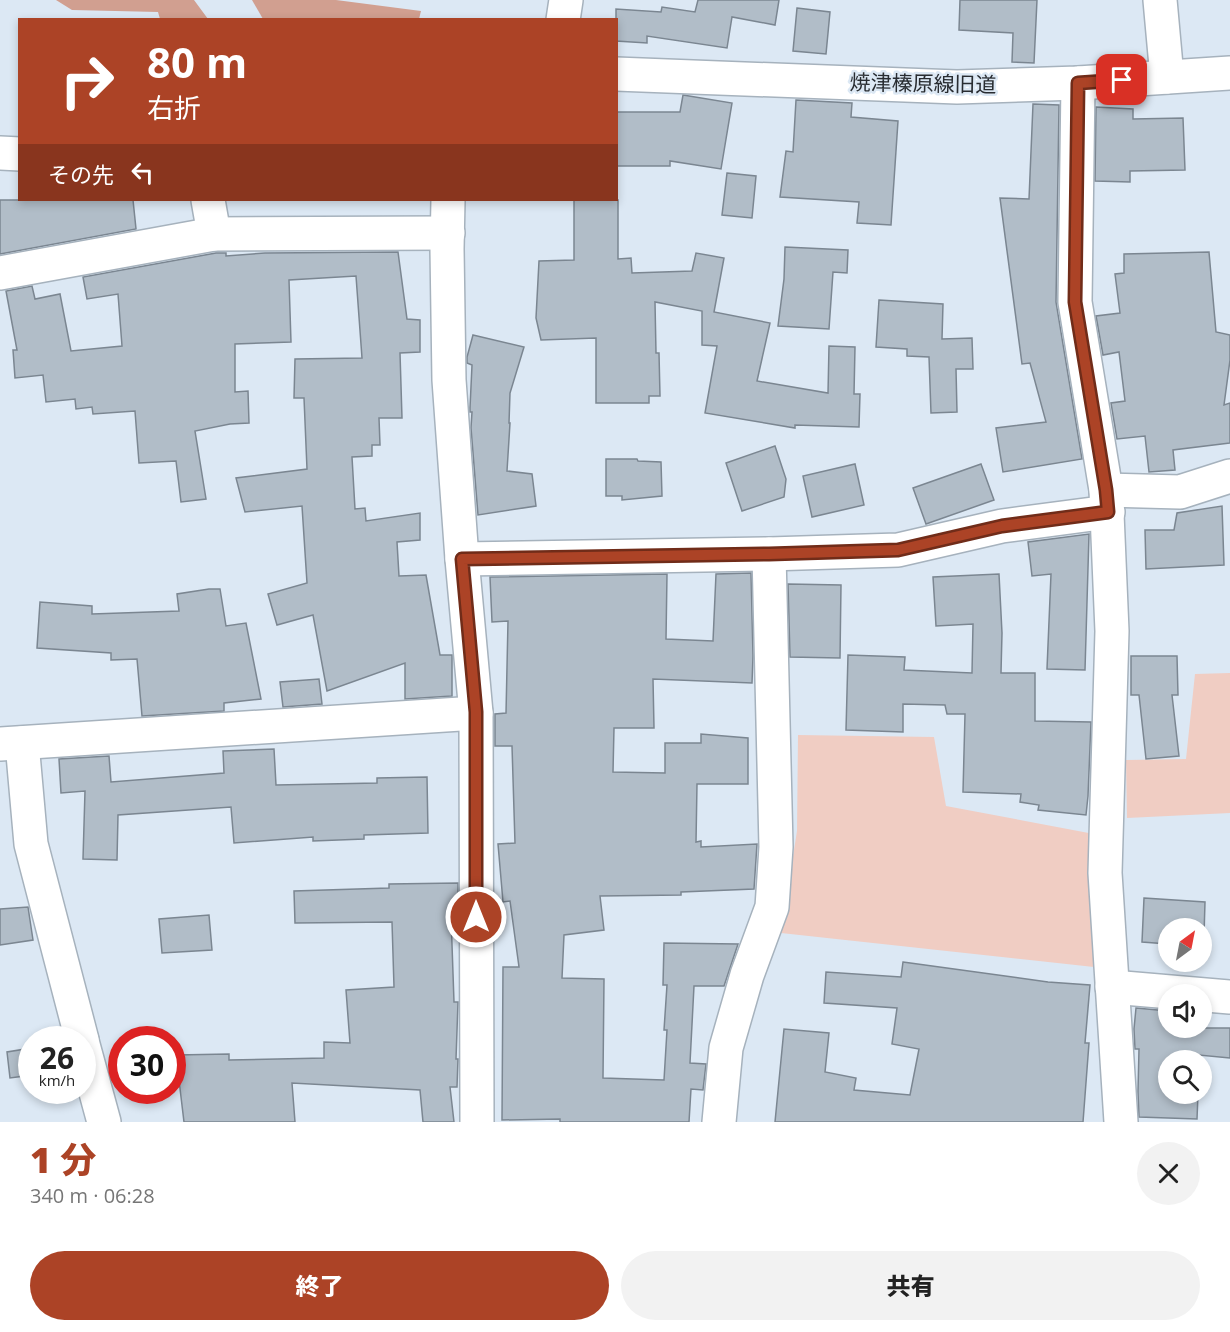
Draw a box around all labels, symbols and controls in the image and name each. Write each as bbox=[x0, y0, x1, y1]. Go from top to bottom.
text: 80 m bbox=[147, 33, 247, 90]
icon: right bbox=[48, 42, 126, 120]
pin bbox=[1096, 54, 1147, 105]
icon: arrive bbox=[1105, 63, 1138, 96]
street label: 焼津榛原線旧道 bbox=[849, 68, 997, 98]
text: 右折 bbox=[147, 89, 201, 126]
icon: left bbox=[126, 156, 159, 189]
text: その先 bbox=[48, 159, 114, 189]
position arrow bbox=[444, 885, 508, 949]
north arrow bbox=[1158, 918, 1212, 972]
map controls bbox=[1158, 918, 1212, 1104]
button: sound bbox=[1158, 984, 1212, 1038]
speed limit sign: 30 bbox=[108, 1026, 186, 1104]
text: 26 bbox=[40, 1037, 74, 1078]
button: search bbox=[1158, 1050, 1212, 1104]
text: km/h bbox=[39, 1070, 75, 1090]
text: 1 分 bbox=[30, 1135, 96, 1184]
button: close bbox=[1137, 1142, 1200, 1205]
text: 340 m · 06:28 bbox=[30, 1182, 155, 1209]
button: 終了 bbox=[30, 1251, 609, 1320]
button: 共有 bbox=[621, 1251, 1200, 1320]

